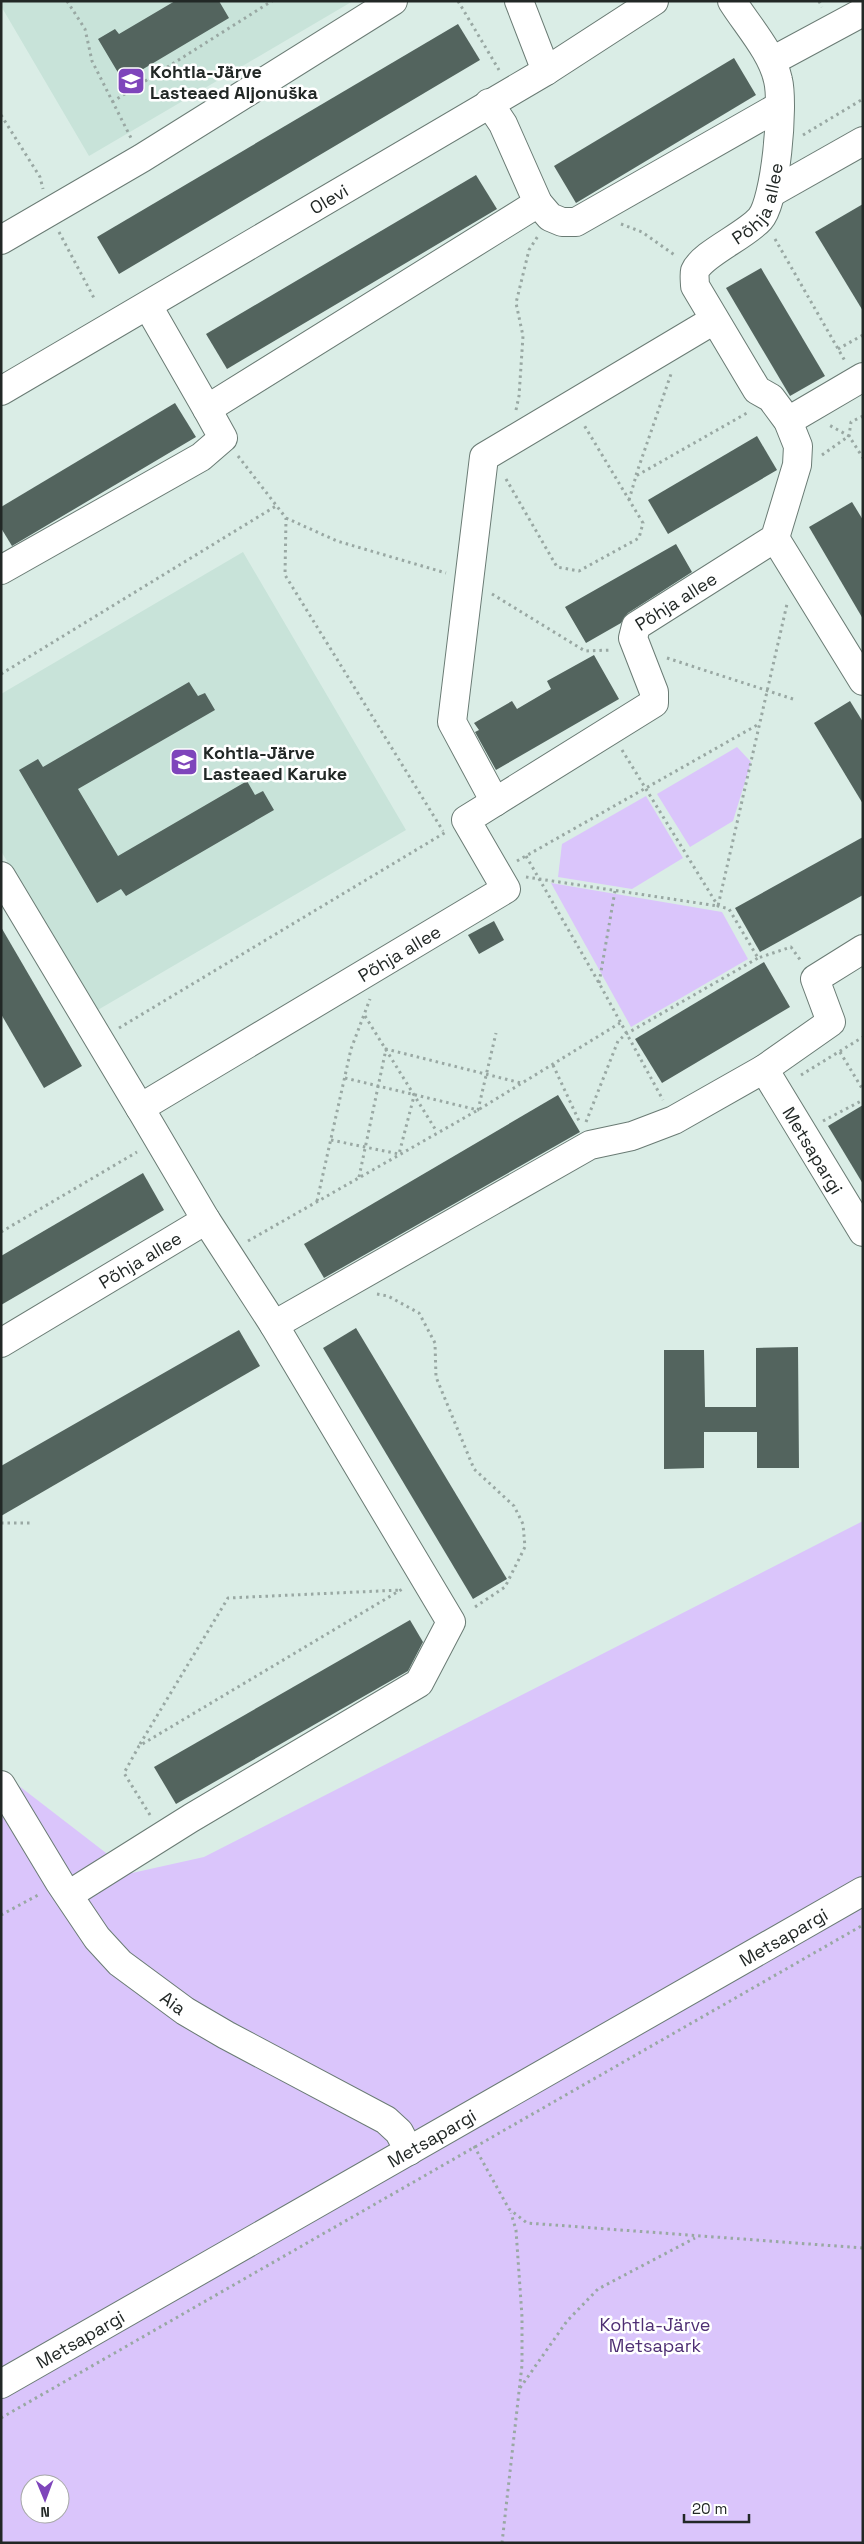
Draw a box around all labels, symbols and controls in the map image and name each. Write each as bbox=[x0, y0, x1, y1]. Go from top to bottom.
place label: Kohtla-Järve Lasteaed Aljonuška bbox=[150, 60, 319, 104]
school or university icon: Kohtla-Järve Lasteaed Aljonuška bbox=[116, 66, 146, 96]
street label: Põhja allee bbox=[727, 161, 787, 249]
street label: Olevi bbox=[305, 178, 352, 219]
street label: Põhja allee bbox=[630, 566, 721, 635]
place label: Kohtla-Järve Lasteaed Karuke bbox=[203, 741, 347, 785]
school or university icon: Kohtla-Järve Lasteaed Karuke bbox=[169, 747, 199, 777]
street label: Põhja allee bbox=[353, 919, 445, 987]
street label: Metsapargi bbox=[778, 1102, 849, 1198]
street label: Põhja allee bbox=[94, 1226, 186, 1293]
street label: Metsapargi bbox=[735, 1902, 832, 1971]
street label: Aia bbox=[156, 1985, 191, 2019]
street label: Metsapargi bbox=[383, 2103, 480, 2172]
street label: Metsapargi bbox=[32, 2304, 128, 2373]
park label: Kohtla-Järve Metsapark bbox=[600, 2313, 710, 2357]
north arrow bbox=[20, 2474, 70, 2524]
scale bar bbox=[684, 2492, 749, 2524]
text: 20 m bbox=[692, 2499, 727, 2518]
text: N bbox=[40, 2503, 50, 2521]

